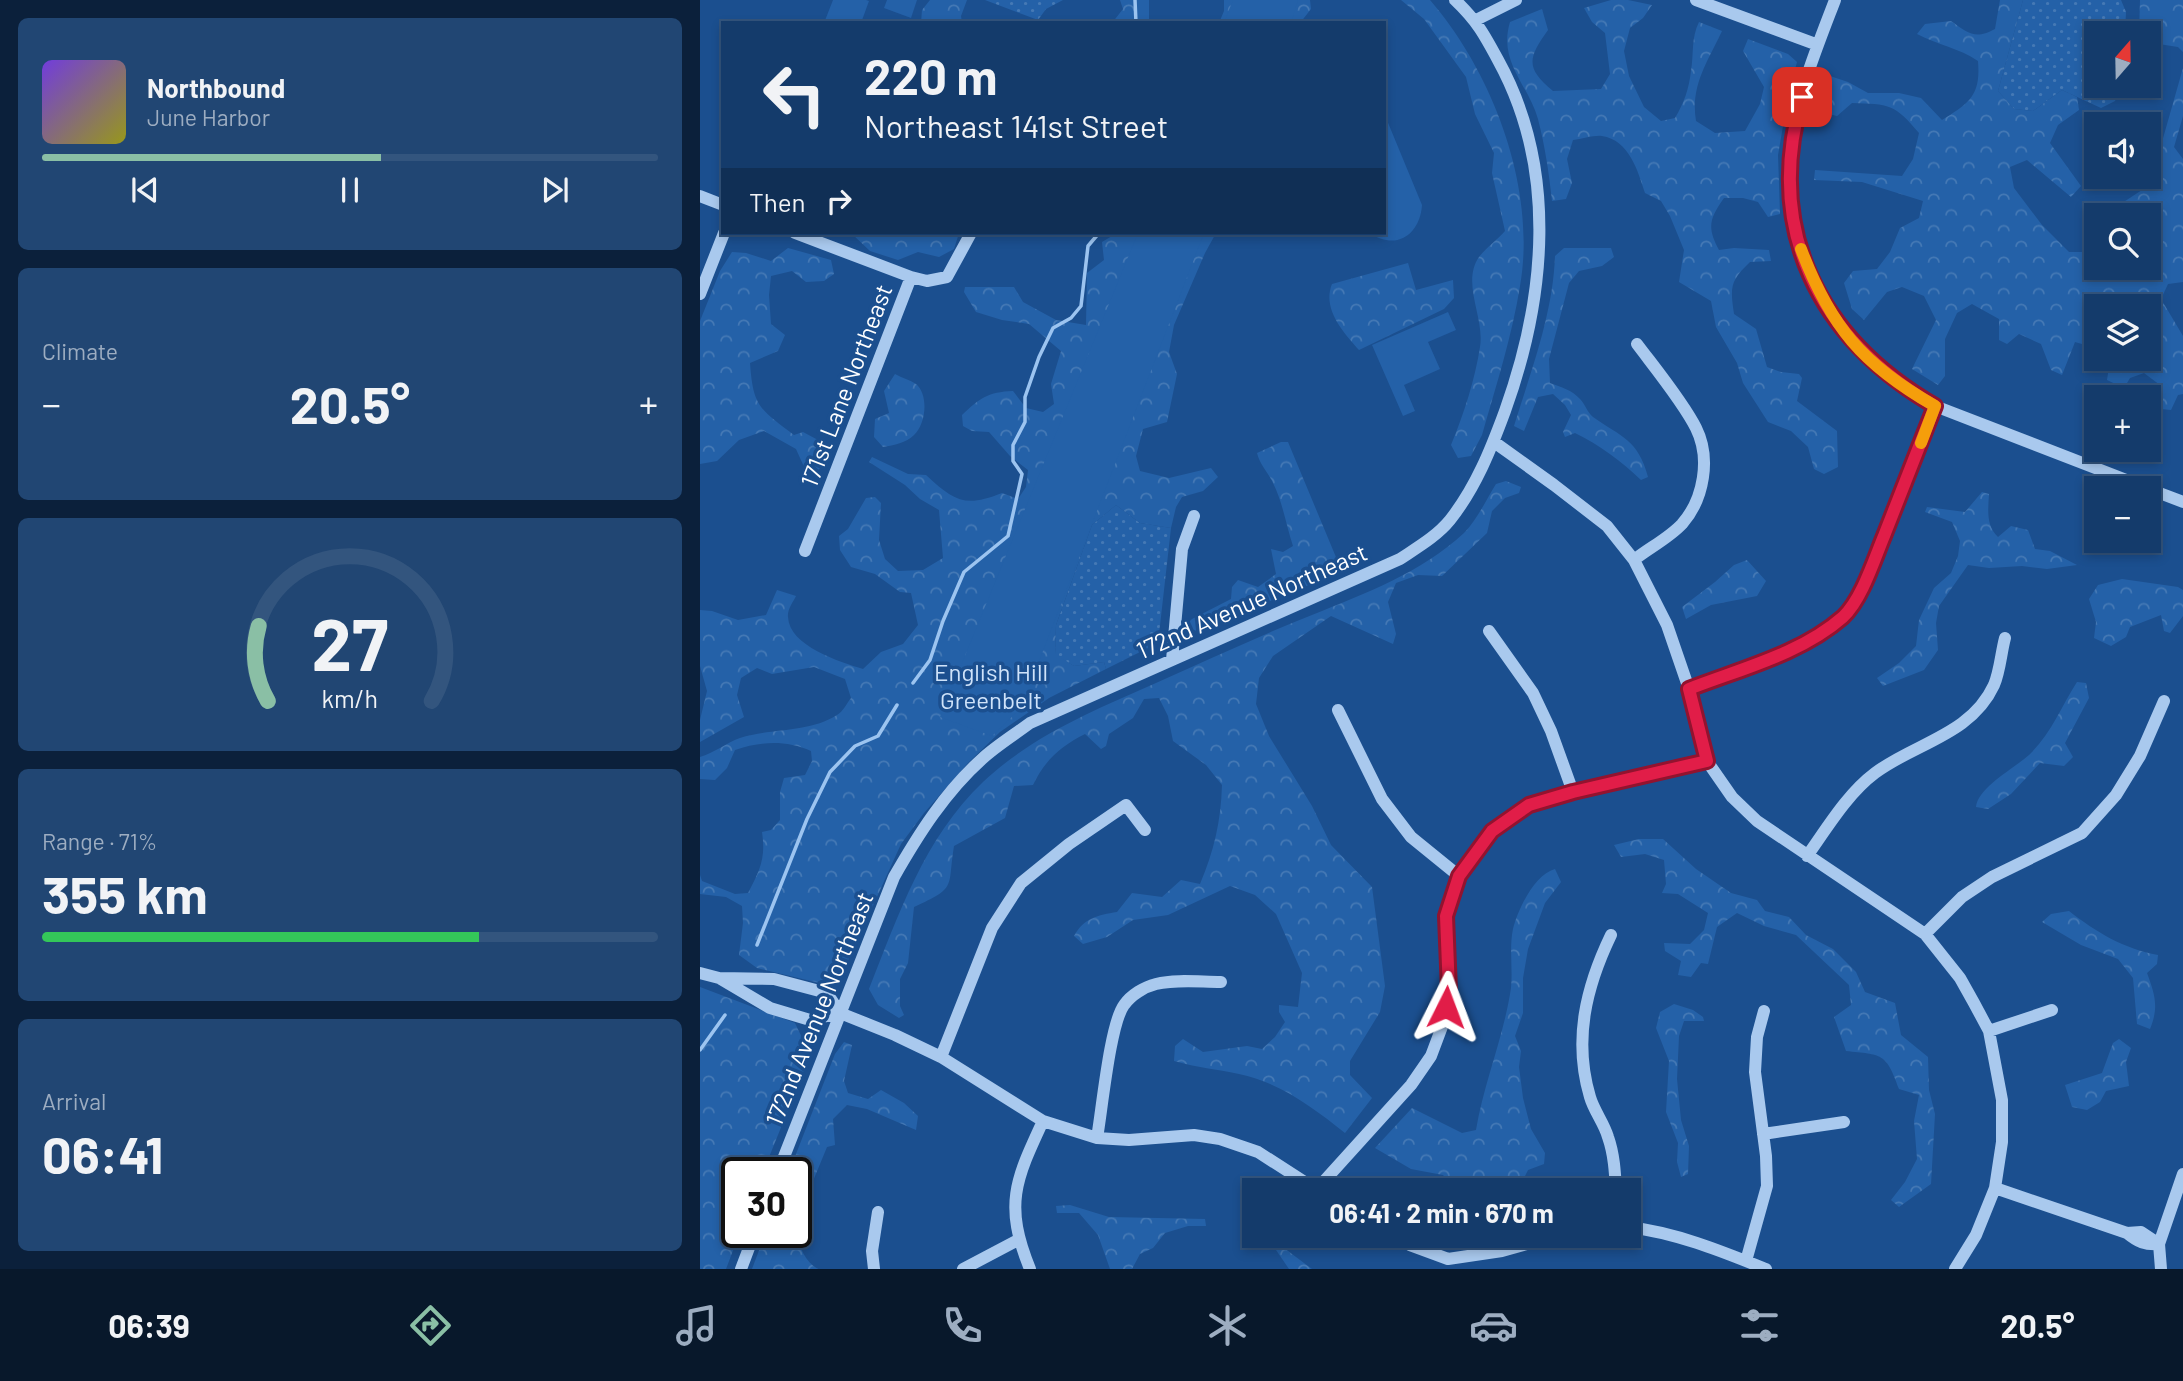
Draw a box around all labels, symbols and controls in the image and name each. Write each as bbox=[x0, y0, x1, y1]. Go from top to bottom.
north arrow bbox=[2084, 21, 2161, 98]
map controls bbox=[2084, 21, 2161, 553]
text: 220 m bbox=[864, 46, 998, 105]
icon: left bbox=[749, 49, 840, 140]
pin bbox=[1772, 67, 1832, 127]
text: Northbound bbox=[147, 72, 285, 103]
icon: arrive bbox=[1783, 78, 1821, 116]
text: June Harbor bbox=[147, 103, 270, 131]
text: Northeast 141st Street bbox=[864, 106, 1168, 144]
button: sound bbox=[2084, 112, 2161, 189]
icon: previous bbox=[126, 171, 164, 209]
icon: pause bbox=[331, 171, 369, 209]
icon: next bbox=[536, 171, 574, 209]
icon: right bbox=[820, 182, 858, 220]
text: Then bbox=[749, 186, 806, 217]
button: search bbox=[2084, 203, 2161, 280]
street label: 171st Lane Northeast bbox=[794, 280, 898, 491]
button: layers bbox=[2084, 294, 2161, 371]
text: Climate bbox=[42, 337, 118, 365]
text: 20.5° bbox=[290, 372, 410, 434]
text: − bbox=[42, 380, 61, 426]
text: + bbox=[639, 380, 658, 426]
button: + bbox=[2084, 385, 2161, 462]
button: − bbox=[2084, 476, 2161, 553]
street label: 172nd Avenue Northeast bbox=[1132, 537, 1371, 665]
text: 27 bbox=[312, 598, 388, 686]
park label: English Hill Greenbelt bbox=[934, 657, 1048, 714]
text: km/h bbox=[322, 682, 378, 712]
text: Range · 71% bbox=[42, 827, 157, 855]
text: 355 km bbox=[42, 862, 208, 924]
street label: 172nd Avenue Northeast bbox=[758, 887, 879, 1130]
position arrow bbox=[1409, 970, 1483, 1044]
text: Arrival bbox=[42, 1087, 106, 1115]
text: 06:41 bbox=[42, 1122, 163, 1184]
speed limit sign: 30 bbox=[721, 1157, 812, 1248]
text: 06:41 · 2 min · 670 m bbox=[1329, 1197, 1554, 1228]
icon: directions bbox=[406, 1301, 455, 1350]
icon: music bbox=[672, 1301, 721, 1350]
icon: phone bbox=[938, 1301, 987, 1350]
icon: climate bbox=[1203, 1301, 1252, 1350]
icon: car bbox=[1469, 1301, 1518, 1350]
icon: filters bbox=[1735, 1301, 1784, 1350]
text: 06:39 bbox=[108, 1306, 190, 1344]
text: 20.5° bbox=[2001, 1306, 2075, 1344]

